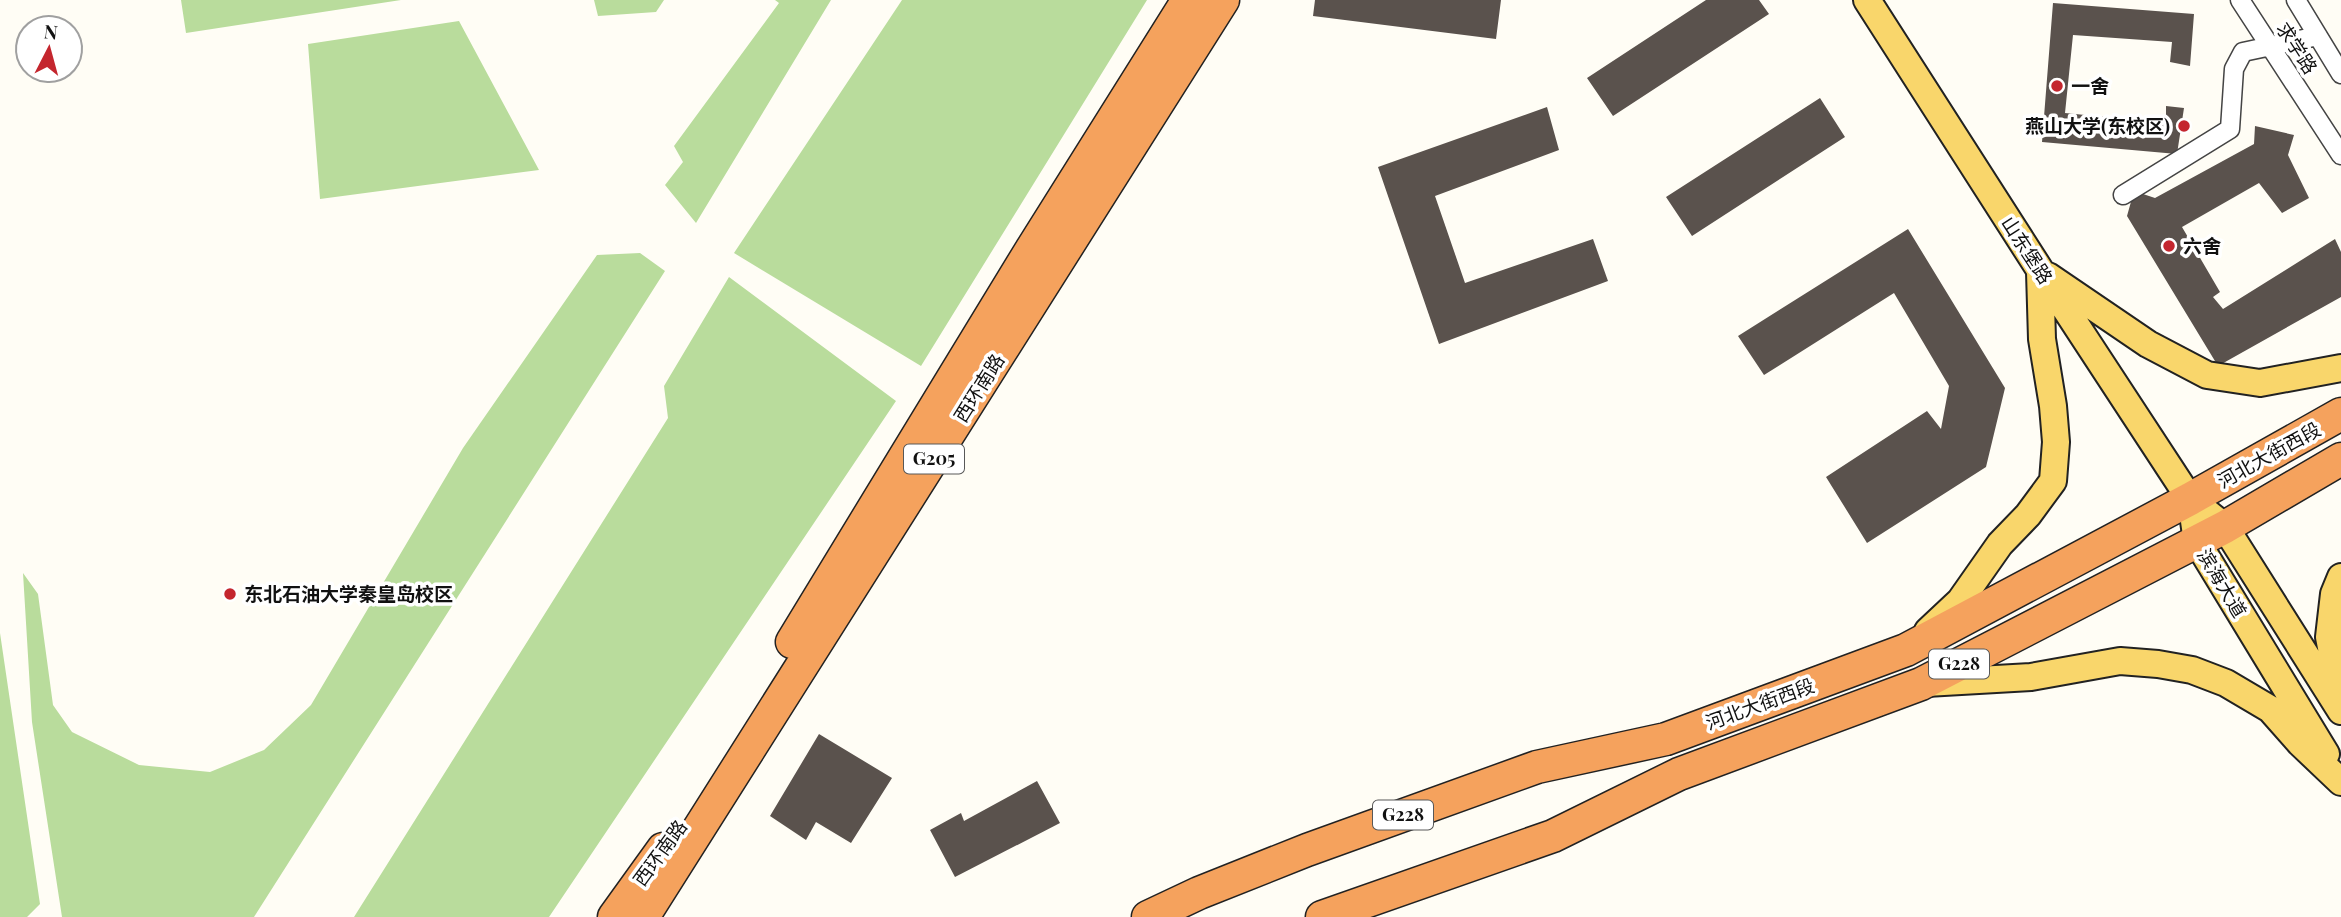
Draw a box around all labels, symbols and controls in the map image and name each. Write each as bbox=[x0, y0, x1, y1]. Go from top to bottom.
north arrow bbox=[14, 14, 84, 84]
street label: 求学路 bbox=[2271, 16, 2324, 78]
text: N bbox=[43, 17, 59, 45]
place label: 一舍 bbox=[2071, 72, 2109, 98]
marker: 一舍 bbox=[2049, 78, 2065, 94]
place label: 燕山大学(东校区) bbox=[2025, 112, 2170, 138]
marker: 燕山大学(东校区) bbox=[2176, 118, 2192, 134]
street label: 山东堡路 bbox=[1996, 210, 2059, 288]
place label: 六舍 bbox=[2183, 232, 2221, 258]
marker: 六舍 bbox=[2161, 238, 2177, 254]
street label: 西环南路 bbox=[947, 348, 1009, 427]
street label: 河北大街西段 bbox=[2212, 415, 2325, 493]
road number: G205 bbox=[904, 444, 964, 474]
street label: 滨海大道 bbox=[2192, 543, 2254, 622]
place label: 东北石油大学秦皇岛校区 bbox=[244, 580, 453, 606]
marker: 东北石油大学秦皇岛校区 bbox=[222, 586, 238, 602]
road number: G228 bbox=[1929, 650, 1989, 678]
street label: 河北大街西段 bbox=[1702, 671, 1818, 735]
road number: G228 bbox=[1373, 800, 1433, 830]
street label: 西环南路 bbox=[626, 814, 692, 891]

